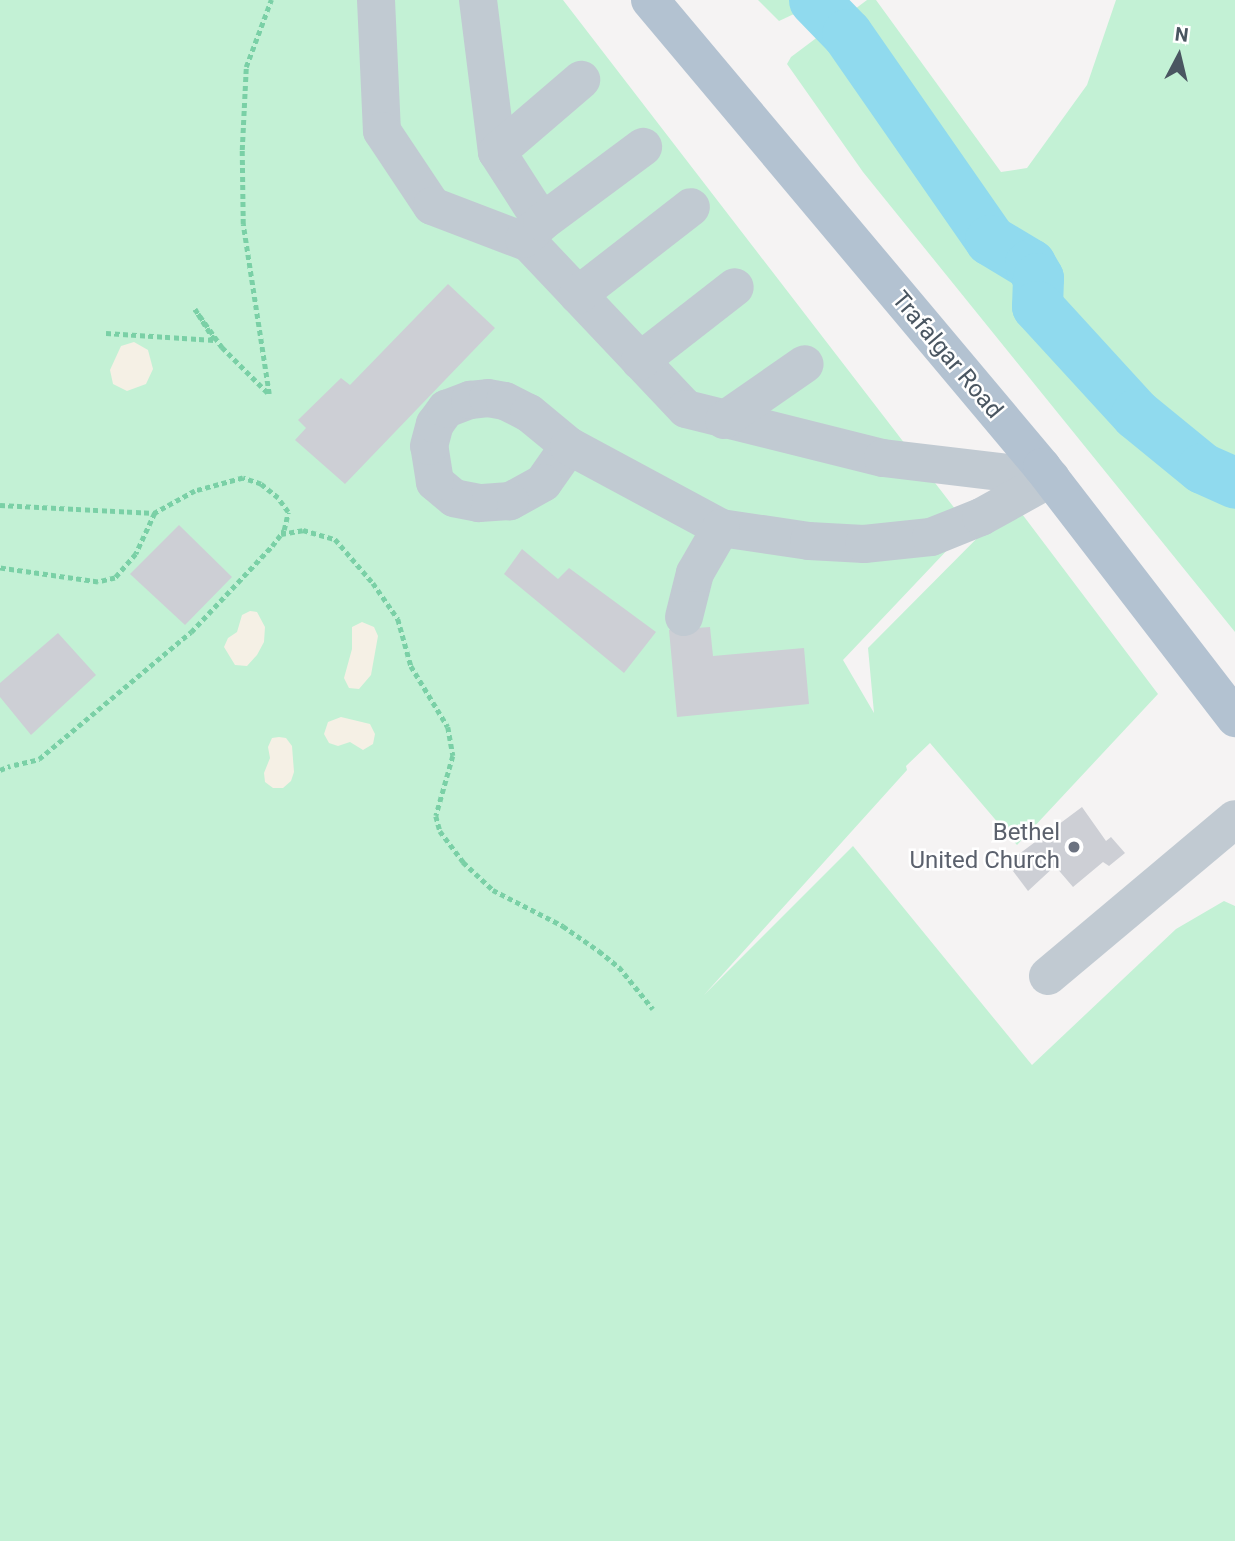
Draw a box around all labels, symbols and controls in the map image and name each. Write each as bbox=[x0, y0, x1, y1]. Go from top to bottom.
north arrow bbox=[1144, 21, 1214, 91]
text: N bbox=[1174, 22, 1190, 47]
street label: Trafalgar Road bbox=[885, 286, 1009, 424]
place label: Bethel United Church bbox=[910, 819, 1060, 875]
marker: Bethel United Church bbox=[1066, 839, 1082, 855]

